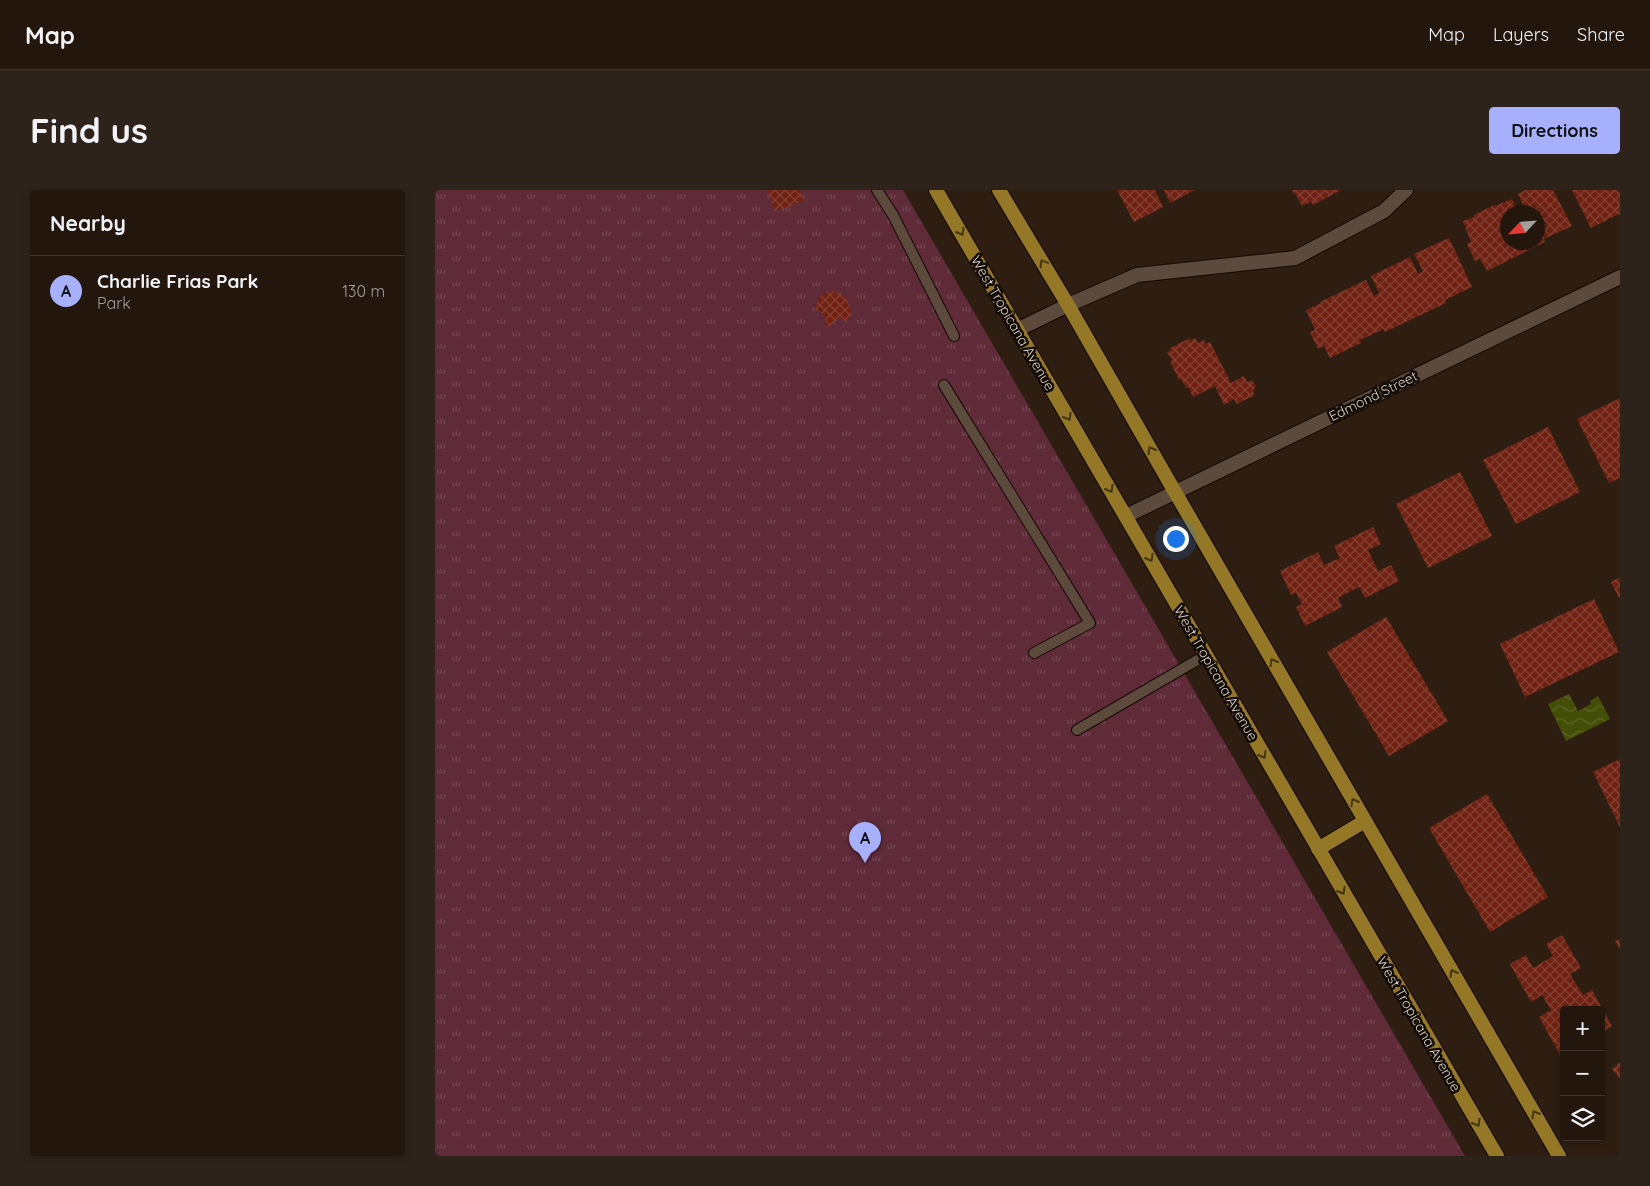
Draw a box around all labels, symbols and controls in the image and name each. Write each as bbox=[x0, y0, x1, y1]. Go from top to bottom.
text: Map bbox=[25, 20, 75, 50]
text: Map bbox=[1428, 23, 1465, 46]
text: Layers bbox=[1493, 23, 1549, 46]
text: Share bbox=[1577, 23, 1625, 46]
button: Directions bbox=[1489, 107, 1620, 154]
text: Find us bbox=[30, 108, 148, 152]
north arrow bbox=[1500, 205, 1545, 250]
text: Nearby bbox=[50, 210, 126, 236]
one-way arrow bbox=[954, 227, 964, 236]
street label: West Tropicana Avenue bbox=[967, 252, 1059, 394]
one-way arrow bbox=[1039, 259, 1049, 268]
text: Charlie Frias Park bbox=[97, 269, 258, 293]
text: A bbox=[61, 281, 71, 301]
text: 130 m bbox=[342, 281, 385, 301]
text: Park bbox=[97, 293, 131, 313]
street label: Edmond Street bbox=[1326, 367, 1420, 425]
one-way arrow bbox=[1062, 412, 1072, 421]
one-way arrow bbox=[1147, 446, 1157, 455]
one-way arrow bbox=[1104, 484, 1114, 493]
your location bbox=[1163, 526, 1189, 552]
one-way arrow bbox=[1144, 553, 1154, 562]
street label: West Tropicana Avenue bbox=[1170, 602, 1262, 744]
one-way arrow bbox=[1269, 658, 1279, 667]
one-way arrow bbox=[1257, 750, 1267, 759]
one-way arrow bbox=[1351, 799, 1361, 808]
pin: A bbox=[849, 822, 881, 863]
one-way arrow bbox=[1336, 886, 1346, 895]
street label: West Tropicana Avenue bbox=[1373, 953, 1465, 1095]
one-way arrow bbox=[1450, 970, 1460, 979]
map controls bbox=[1560, 1006, 1605, 1141]
button: + bbox=[1560, 1006, 1605, 1051]
button: − bbox=[1560, 1051, 1605, 1096]
button: layers bbox=[1560, 1096, 1605, 1141]
one-way arrow bbox=[1531, 1110, 1541, 1119]
one-way arrow bbox=[1471, 1117, 1481, 1126]

